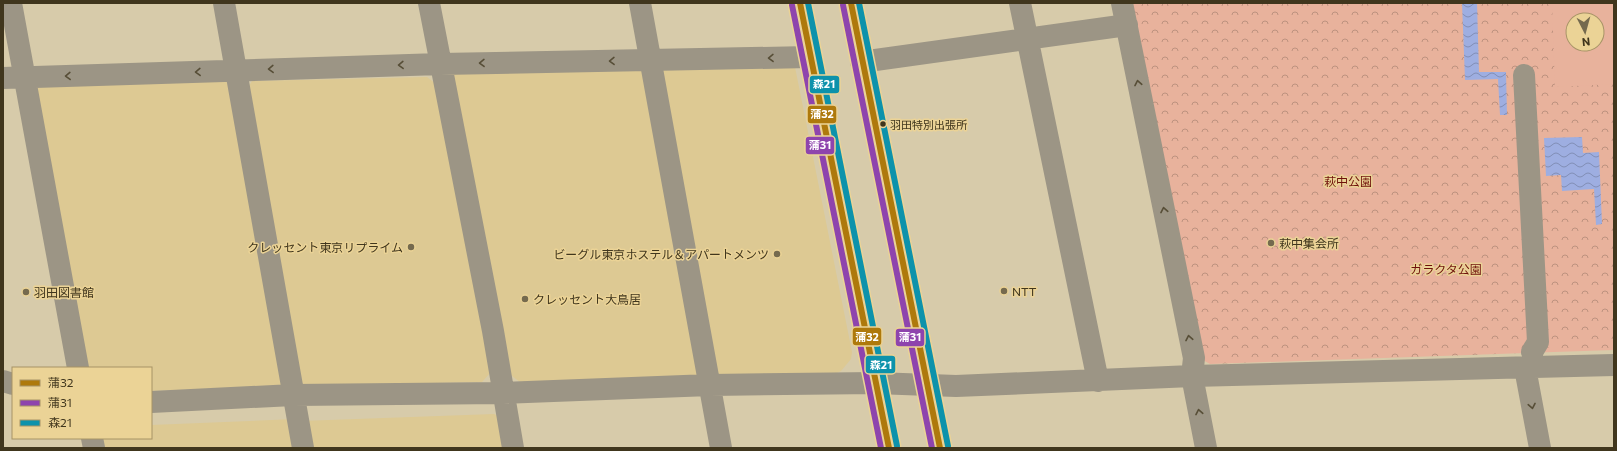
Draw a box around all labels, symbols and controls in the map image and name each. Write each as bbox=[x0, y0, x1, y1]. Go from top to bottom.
north arrow bbox=[1565, 12, 1605, 52]
text: N bbox=[1581, 36, 1591, 49]
one-way arrow bbox=[768, 54, 774, 62]
one-way arrow bbox=[609, 57, 615, 65]
one-way arrow bbox=[479, 59, 485, 67]
one-way arrow bbox=[398, 61, 404, 70]
one-way arrow bbox=[268, 65, 274, 74]
one-way arrow bbox=[195, 67, 201, 76]
one-way arrow bbox=[65, 72, 71, 80]
line badge: 森21 bbox=[809, 75, 840, 94]
text: 森21 bbox=[813, 77, 835, 90]
one-way arrow bbox=[1135, 80, 1143, 86]
line badge: 蒲32 bbox=[807, 105, 837, 124]
text: 蒲32 bbox=[810, 107, 834, 120]
place label: 羽田特別出張所 bbox=[890, 118, 968, 131]
marker: 羽田特別出張所 bbox=[878, 119, 888, 129]
line badge: 蒲31 bbox=[805, 136, 835, 155]
text: 蒲31 bbox=[809, 138, 831, 151]
park label: 萩中公園 bbox=[1324, 174, 1372, 188]
one-way arrow bbox=[1160, 207, 1168, 214]
place label: 萩中集会所 bbox=[1279, 236, 1339, 250]
marker: 萩中集会所 bbox=[1266, 238, 1276, 248]
place label: クレッセント東京リプライム bbox=[247, 240, 403, 254]
marker: クレッセント東京リプライム bbox=[406, 242, 416, 252]
place label: ビーグル東京ホステル＆アパートメンツ bbox=[553, 247, 769, 261]
marker: ビーグル東京ホステル＆アパートメンツ bbox=[772, 249, 782, 259]
park label: ガラクタ公園 bbox=[1410, 262, 1482, 276]
place label: NTT bbox=[1012, 284, 1037, 298]
place label: 羽田図書館 bbox=[34, 285, 94, 299]
marker: NTT bbox=[999, 286, 1009, 296]
marker: 羽田図書館 bbox=[21, 287, 31, 297]
place label: クレッセント大鳥居 bbox=[533, 292, 641, 306]
marker: クレッセント大鳥居 bbox=[520, 294, 530, 304]
line badge: 蒲32 bbox=[852, 327, 882, 346]
line badge: 蒲31 bbox=[895, 328, 925, 347]
text: 蒲32 bbox=[855, 330, 879, 343]
text: 蒲31 bbox=[899, 330, 921, 343]
one-way arrow bbox=[1186, 335, 1194, 341]
line badge: 森21 bbox=[865, 355, 896, 374]
text: 森21 bbox=[870, 358, 892, 371]
legend bbox=[12, 367, 152, 439]
text: 蒲32 bbox=[48, 375, 74, 389]
text: 蒲31 bbox=[48, 395, 72, 409]
one-way arrow bbox=[1527, 403, 1535, 409]
one-way arrow bbox=[1195, 409, 1204, 415]
text: 森21 bbox=[48, 415, 72, 429]

